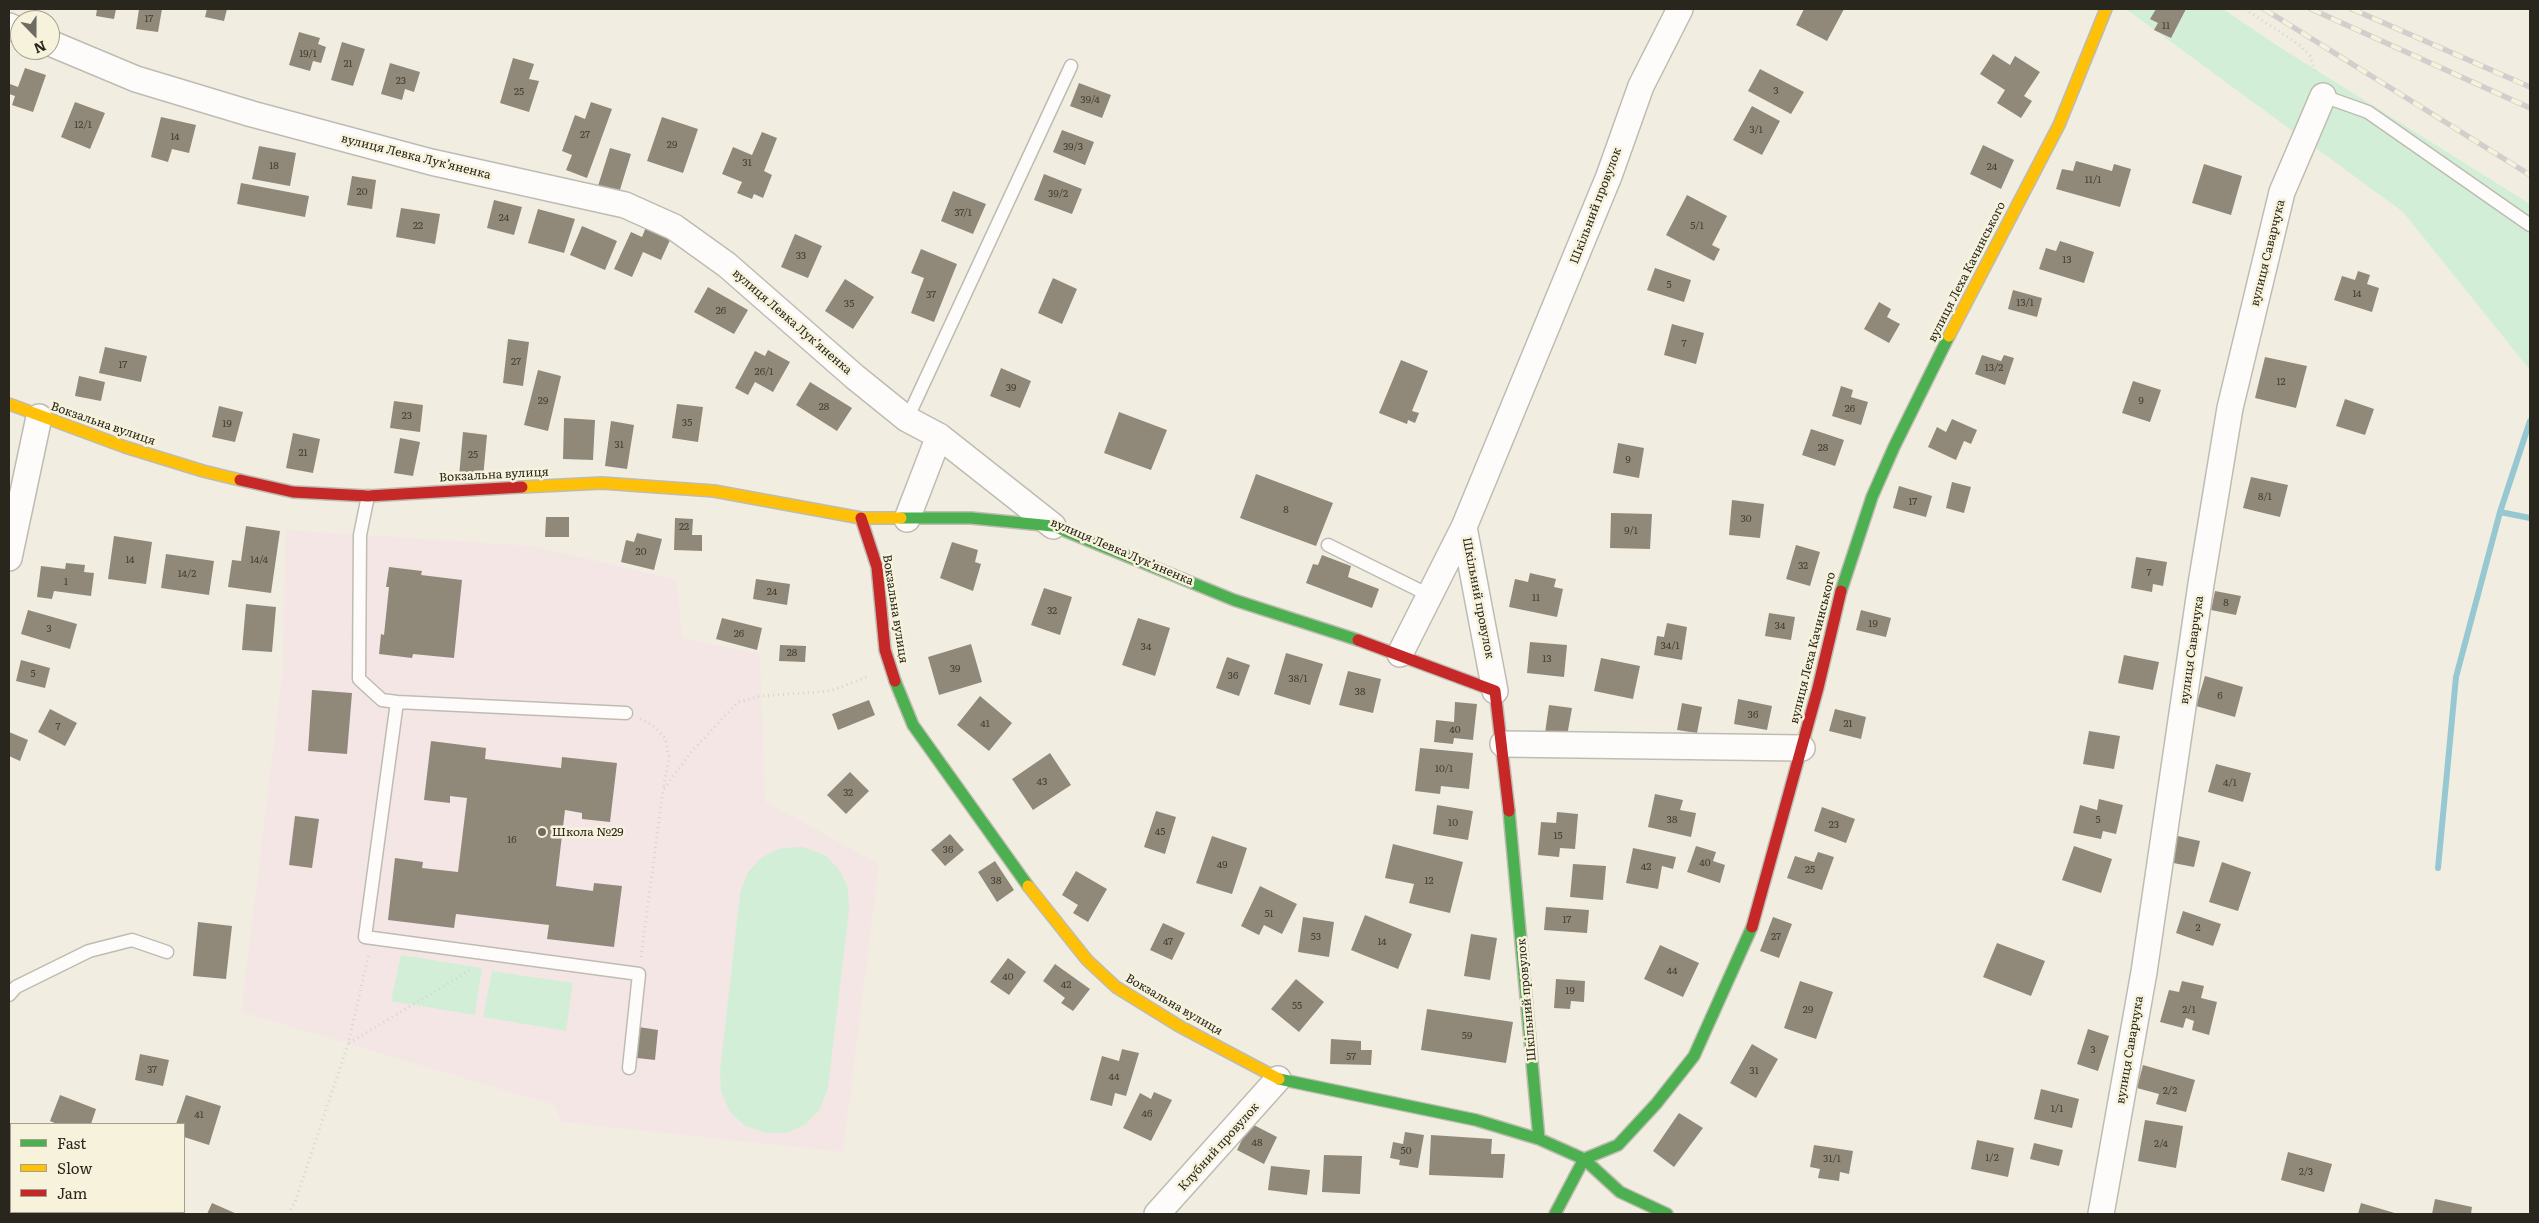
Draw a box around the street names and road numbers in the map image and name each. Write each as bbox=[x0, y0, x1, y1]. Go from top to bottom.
street label: вулиця Левка Лукʼяненка bbox=[340, 131, 492, 183]
street label: Шкільний провулок bbox=[1567, 146, 1625, 266]
street label: вулиця Саварчука bbox=[2248, 198, 2288, 308]
street label: вулиця Леха Качинського bbox=[1925, 199, 2009, 345]
street label: вулиця Левка Лукʼяненка bbox=[729, 266, 855, 378]
street label: Вокзальна вулиця bbox=[49, 399, 157, 449]
street label: Вокзальна вулиця bbox=[439, 465, 549, 485]
street label: вулиця Левка Лукʼяненка bbox=[1048, 515, 1196, 589]
street label: Шкільний провулок bbox=[1459, 536, 1497, 660]
street label: Вокзальна вулиця bbox=[879, 554, 911, 664]
street label: вулиця Леха Качинського bbox=[1787, 571, 1839, 725]
street label: вулиця Саварчука bbox=[2177, 595, 2207, 705]
street label: Шкільний провулок bbox=[1514, 938, 1540, 1062]
street label: Вокзальна вулиця bbox=[1123, 971, 1225, 1039]
street label: вулиця Саварчука bbox=[2113, 995, 2147, 1105]
street label: Клубний провулок bbox=[1176, 1100, 1262, 1194]

